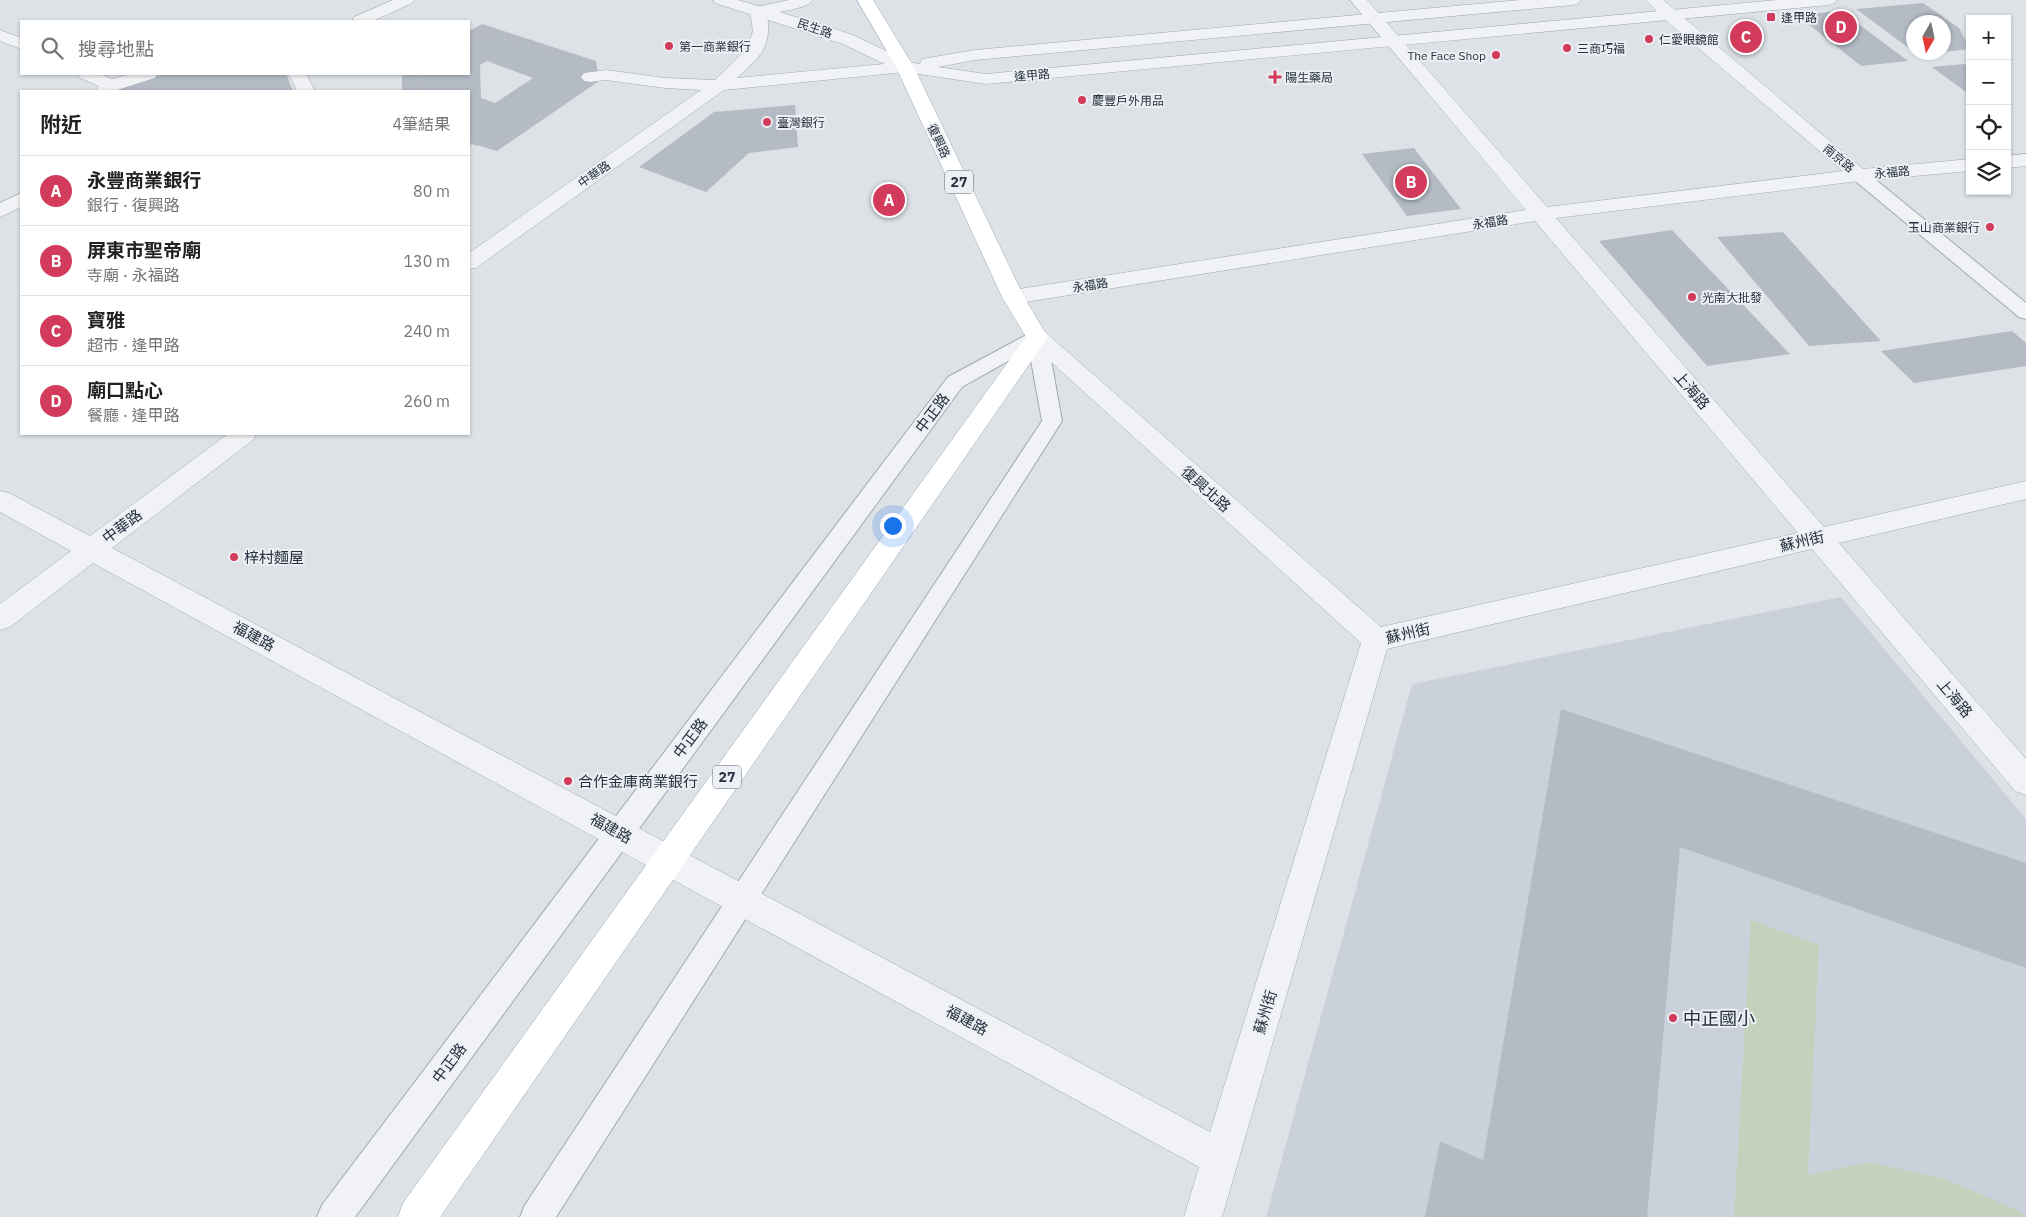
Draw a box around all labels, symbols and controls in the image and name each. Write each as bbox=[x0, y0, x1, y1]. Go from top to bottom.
pin: D bbox=[1825, 8, 1857, 46]
place label: 逢甲路 bbox=[1781, 10, 1817, 25]
marker: 逢甲路 bbox=[1765, 11, 1777, 23]
street label: 民生路 bbox=[796, 15, 834, 41]
north arrow bbox=[1906, 15, 1951, 60]
map controls bbox=[1966, 15, 2011, 195]
button: + bbox=[1966, 15, 2011, 60]
pin: C bbox=[1730, 18, 1762, 56]
search box bbox=[20, 20, 470, 75]
place label: 仁愛眼鏡館 bbox=[1659, 32, 1719, 47]
marker: 仁愛眼鏡館 bbox=[1643, 33, 1655, 45]
icon: search bbox=[38, 34, 66, 62]
text: 搜尋地點 bbox=[78, 37, 154, 61]
place label: 第一商業銀行 bbox=[679, 39, 751, 54]
marker: 第一商業銀行 bbox=[663, 40, 675, 52]
place label: 三商巧福 bbox=[1577, 41, 1625, 56]
marker: 三商巧福 bbox=[1561, 42, 1573, 54]
place label: The Face Shop bbox=[1407, 48, 1486, 63]
marker: The Face Shop bbox=[1490, 49, 1502, 61]
button: − bbox=[1966, 60, 2011, 105]
street label: 逢甲路 bbox=[1013, 66, 1051, 84]
place label: 陽生藥局 bbox=[1285, 70, 1333, 85]
marker: 陽生藥局 bbox=[1269, 71, 1281, 83]
place label: 慶豐戶外用品 bbox=[1092, 93, 1164, 108]
marker: 慶豐戶外用品 bbox=[1076, 94, 1088, 106]
button: locate bbox=[1966, 105, 2011, 150]
text: 附近 bbox=[40, 110, 82, 138]
text: 4筆結果 bbox=[392, 114, 450, 134]
place label: 臺灣銀行 bbox=[777, 115, 825, 130]
marker: 臺灣銀行 bbox=[761, 116, 773, 128]
street label: 復興路 bbox=[925, 122, 953, 160]
street label: 南京路 bbox=[1820, 141, 1858, 175]
button: layers bbox=[1966, 150, 2011, 195]
street label: 中華路 bbox=[575, 158, 613, 190]
pin: B bbox=[1395, 163, 1427, 201]
street label: 永福路 bbox=[1873, 163, 1911, 181]
text: 永豐商業銀行 bbox=[87, 168, 201, 192]
road number: 27 bbox=[945, 170, 973, 193]
text: A bbox=[51, 181, 61, 201]
text: 80 m bbox=[413, 181, 450, 201]
pin: A bbox=[873, 181, 905, 219]
text: 銀行 · 復興路 bbox=[87, 195, 180, 215]
street label: 永福路 bbox=[1471, 212, 1509, 232]
place label: 玉山商業銀行 bbox=[1908, 220, 1980, 235]
marker: 玉山商業銀行 bbox=[1984, 221, 1996, 233]
text: 屏東市聖帝廟 bbox=[87, 238, 201, 262]
text: B bbox=[51, 251, 61, 271]
text: 130 m bbox=[403, 251, 450, 271]
text: 寺廟 · 永福路 bbox=[87, 265, 180, 285]
street label: 永福路 bbox=[1071, 275, 1109, 295]
place label: 光南大批發 bbox=[1702, 290, 1762, 305]
marker: 光南大批發 bbox=[1686, 291, 1698, 303]
text: 寶雅 bbox=[87, 308, 125, 332]
text: C bbox=[51, 321, 61, 341]
text: 240 m bbox=[403, 321, 450, 341]
text: 超市 · 逢甲路 bbox=[87, 335, 180, 355]
street label: 上海路 bbox=[1670, 367, 1714, 413]
text: 廟口點心 bbox=[87, 378, 163, 402]
street label: 中正路 bbox=[911, 389, 953, 437]
text: D bbox=[50, 391, 62, 411]
text: 260 m bbox=[403, 391, 450, 411]
text: 餐廳 · 逢甲路 bbox=[87, 405, 180, 425]
street label: 復興北路 bbox=[1177, 462, 1235, 516]
street label: 中華路 bbox=[98, 505, 146, 547]
your location bbox=[880, 513, 906, 539]
street label: 蘇州街 bbox=[1778, 527, 1826, 555]
place label: 梓村麵屋 bbox=[244, 548, 304, 567]
marker: 梓村麵屋 bbox=[228, 551, 240, 563]
street label: 福建路 bbox=[230, 617, 278, 655]
street label: 蘇州街 bbox=[1384, 619, 1432, 647]
street label: 上海路 bbox=[1933, 675, 1977, 721]
street label: 中正路 bbox=[669, 714, 711, 762]
road number: 27 bbox=[713, 766, 741, 789]
place label: 合作金庫商業銀行 bbox=[578, 772, 698, 791]
marker: 合作金庫商業銀行 bbox=[562, 775, 574, 787]
street label: 福建路 bbox=[587, 809, 635, 847]
street label: 蘇州街 bbox=[1249, 988, 1281, 1036]
street label: 福建路 bbox=[943, 1001, 991, 1039]
place label: 中正國小 bbox=[1683, 1007, 1755, 1030]
marker: 中正國小 bbox=[1667, 1012, 1679, 1024]
street label: 中正路 bbox=[428, 1039, 470, 1087]

